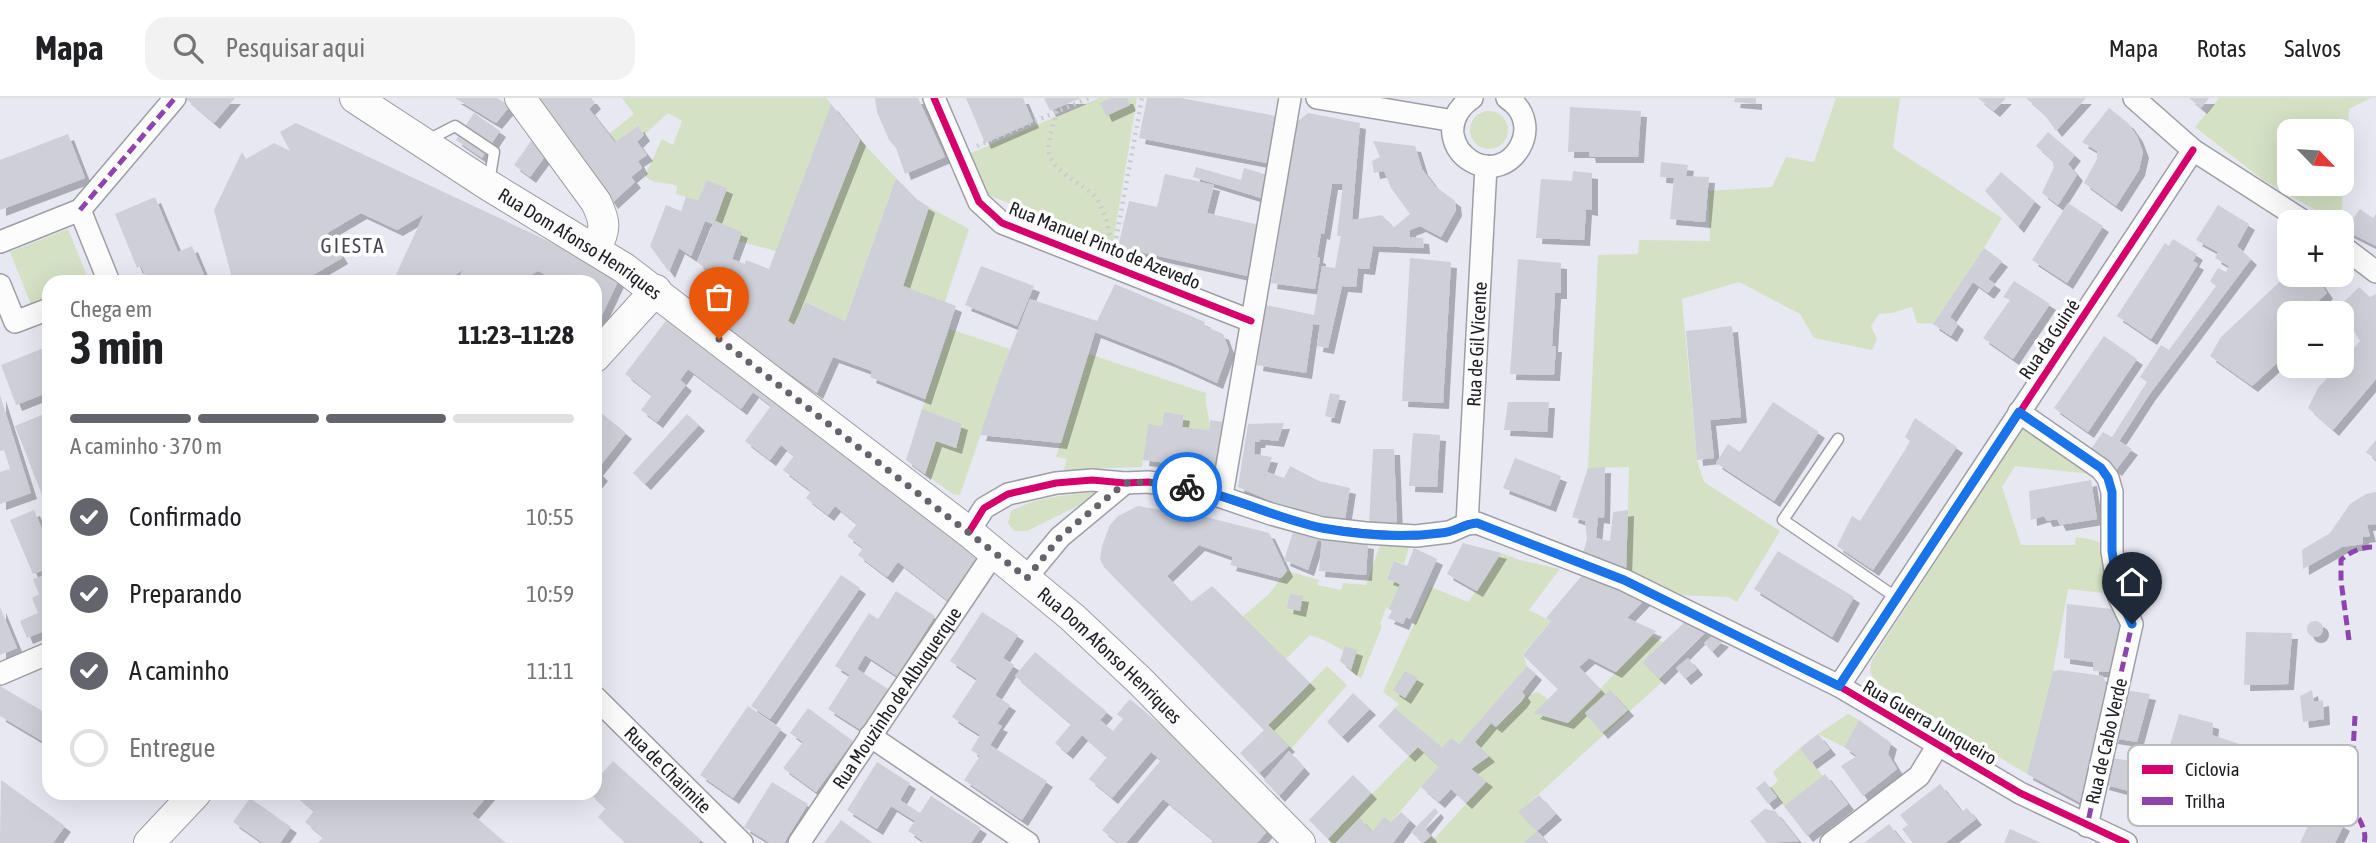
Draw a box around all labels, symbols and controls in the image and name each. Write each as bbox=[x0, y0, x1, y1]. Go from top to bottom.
search box bbox=[145, 17, 635, 80]
text: Mapa bbox=[35, 29, 103, 67]
icon: search bbox=[169, 29, 207, 67]
text: Pesquisar aqui bbox=[225, 33, 365, 63]
text: Mapa bbox=[2109, 35, 2158, 62]
text: Rotas bbox=[2196, 35, 2246, 62]
text: Salvos bbox=[2284, 35, 2341, 62]
north arrow bbox=[2277, 119, 2354, 196]
map controls bbox=[2277, 119, 2354, 378]
street label: Rua Dom Afonso Henriques bbox=[495, 183, 666, 304]
street label: Rua Manuel Pinto de Azevedo bbox=[1006, 197, 1204, 294]
button: + bbox=[2277, 210, 2354, 287]
district label: GIESTA bbox=[321, 233, 385, 257]
pin bbox=[689, 267, 749, 339]
icon: bag bbox=[700, 278, 738, 316]
street label: Rua de Gil Vicente bbox=[1462, 281, 1491, 407]
street label: Rua da Guiné bbox=[2014, 295, 2084, 383]
text: Chega em bbox=[70, 296, 152, 322]
button: − bbox=[2277, 301, 2354, 378]
text: 11:23–11:28 bbox=[458, 320, 574, 350]
text: 3 min bbox=[70, 321, 164, 374]
text: A caminho · 370 m bbox=[70, 433, 222, 459]
courier bbox=[1152, 452, 1222, 522]
icon: bike bbox=[1168, 468, 1206, 506]
icon: check bbox=[70, 498, 108, 536]
text: Confirmado bbox=[129, 502, 242, 532]
text: 10:55 bbox=[526, 504, 574, 530]
pin bbox=[2102, 552, 2162, 624]
icon: home bbox=[2113, 563, 2151, 601]
icon: check bbox=[70, 575, 108, 613]
text: Preparando bbox=[129, 579, 242, 609]
text: 10:59 bbox=[526, 581, 574, 607]
street label: Rua Dom Afonso Henriques bbox=[1033, 582, 1187, 728]
street label: Rua Mouzinho de Albuquerque bbox=[828, 603, 966, 793]
icon: check bbox=[70, 652, 108, 690]
text: A caminho bbox=[129, 656, 229, 686]
text: 11:11 bbox=[527, 658, 574, 684]
street label: Rua Guerra Junqueiro bbox=[1859, 675, 2001, 769]
street label: Rua de Cabo Verde bbox=[2081, 676, 2131, 806]
street label: Rua de Chaimite bbox=[620, 722, 716, 817]
text: Entregue bbox=[129, 733, 215, 763]
legend bbox=[2128, 745, 2358, 826]
text: Ciclovia bbox=[2185, 758, 2240, 780]
text: Trilha bbox=[2185, 790, 2225, 812]

